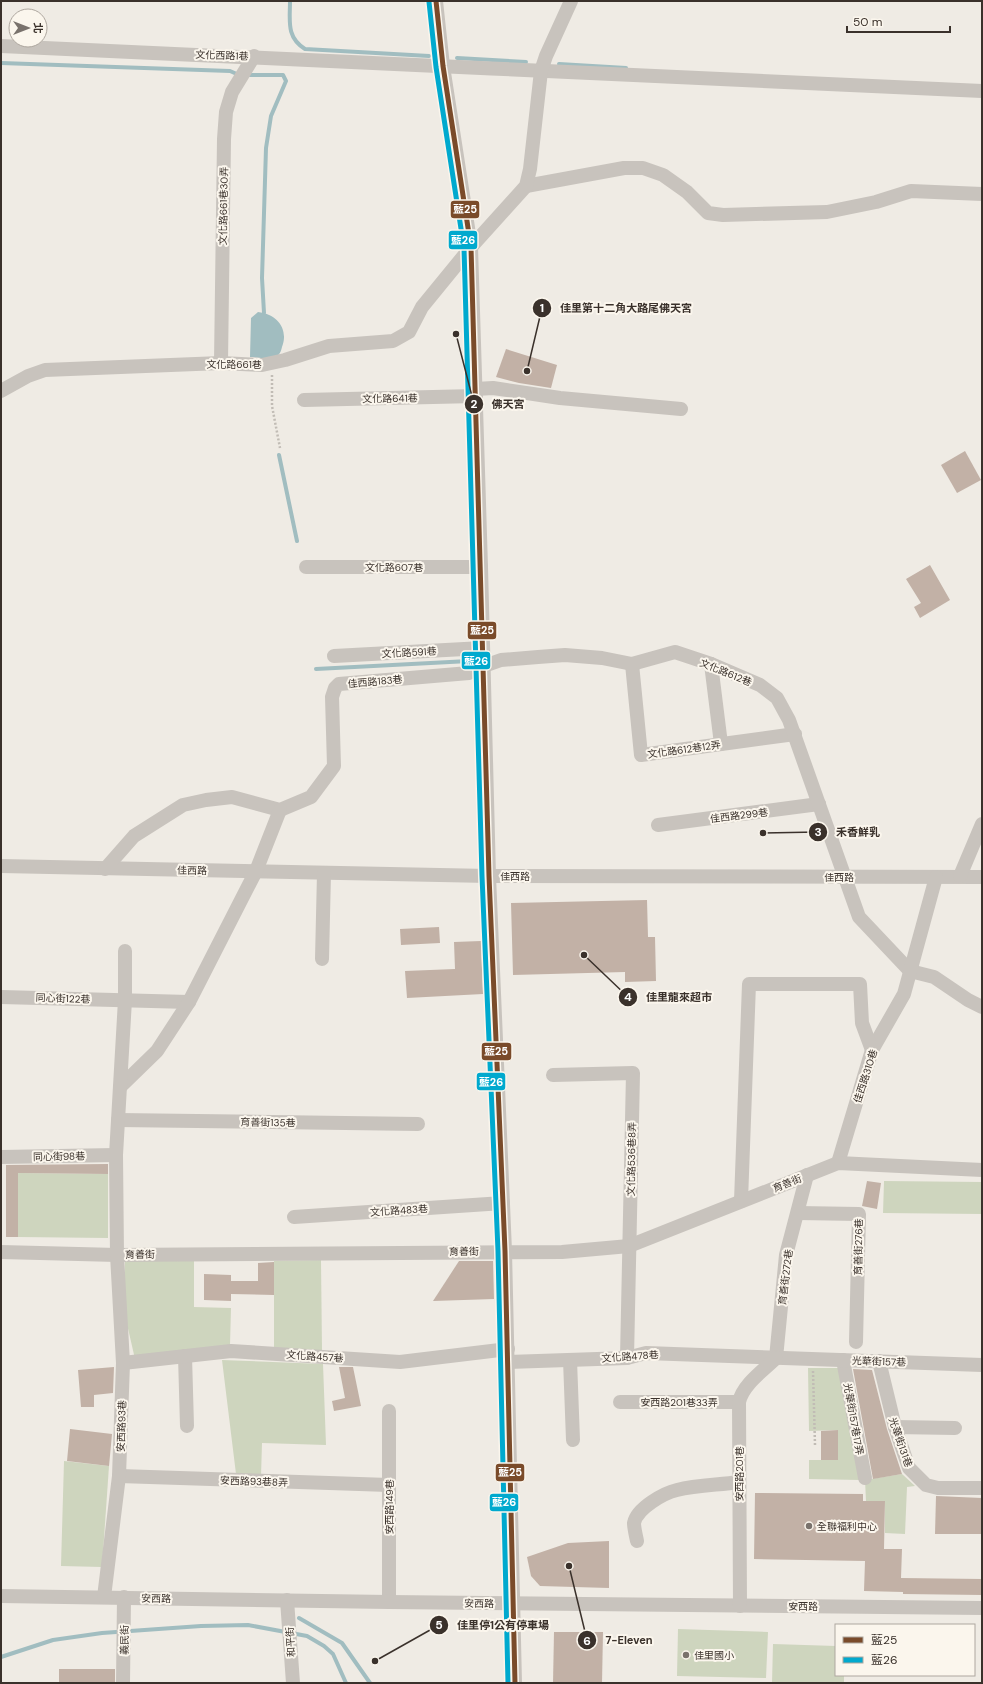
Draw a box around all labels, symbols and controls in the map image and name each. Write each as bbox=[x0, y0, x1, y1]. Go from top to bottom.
north arrow bbox=[8, 8, 48, 48]
scale bar bbox=[847, 8, 950, 34]
text: 50 m bbox=[853, 14, 882, 30]
text: 北 bbox=[31, 23, 45, 34]
street label: 文化西路1巷 bbox=[195, 48, 249, 63]
street label: 文化路661巷30弄 bbox=[216, 167, 231, 245]
line badge: 藍25 bbox=[450, 200, 480, 219]
text: 藍25 bbox=[453, 202, 477, 216]
line badge: 藍26 bbox=[448, 230, 478, 250]
text: 藍26 bbox=[451, 233, 475, 247]
callout: 佳里第十二角大路尾佛天宮 bbox=[532, 296, 700, 319]
text: 1 bbox=[540, 300, 544, 316]
text: 佳里第十二角大路尾佛天宮 bbox=[560, 301, 692, 315]
street label: 文化路661巷 bbox=[206, 358, 262, 371]
street label: 文化路641巷 bbox=[362, 392, 418, 405]
callout: 佛天宮 bbox=[464, 393, 533, 416]
text: 2 bbox=[471, 396, 478, 412]
text: 佛天宮 bbox=[492, 397, 525, 411]
street label: 文化路607巷 bbox=[365, 561, 423, 574]
line badge: 藍25 bbox=[467, 621, 497, 640]
text: 藍25 bbox=[470, 623, 494, 637]
street label: 文化路591巷 bbox=[381, 645, 437, 660]
line badge: 藍26 bbox=[461, 651, 491, 670]
text: 藍26 bbox=[464, 654, 488, 668]
street label: 文化路612巷 bbox=[698, 656, 754, 689]
street label: 佳西路183巷 bbox=[347, 673, 403, 690]
street label: 文化路612巷12弄 bbox=[647, 738, 722, 761]
street label: 佳西路299巷 bbox=[709, 805, 769, 825]
callout: 禾香鮮乳 bbox=[808, 821, 888, 844]
text: 3 bbox=[814, 824, 822, 840]
text: 禾香鮮乳 bbox=[836, 825, 880, 839]
street label: 佳西路 bbox=[177, 864, 207, 877]
street label: 佳西路 bbox=[500, 870, 530, 883]
street label: 佳西路 bbox=[824, 871, 854, 884]
callout: 佳里龍來超市 bbox=[618, 986, 720, 1009]
text: 4 bbox=[624, 989, 632, 1005]
text: 佳里龍來超市 bbox=[646, 990, 712, 1004]
street label: 同心街122巷 bbox=[35, 991, 91, 1006]
line badge: 藍25 bbox=[481, 1042, 512, 1061]
text: 藍25 bbox=[484, 1044, 508, 1058]
street label: 佳西路310巷 bbox=[851, 1048, 880, 1105]
line badge: 藍26 bbox=[476, 1072, 506, 1091]
text: 藍26 bbox=[479, 1075, 503, 1089]
street label: 育善街135巷 bbox=[240, 1116, 296, 1129]
street label: 文化路536巷8弄 bbox=[624, 1122, 639, 1196]
street label: 同心街98巷 bbox=[33, 1150, 85, 1163]
street label: 育善街 bbox=[771, 1172, 804, 1195]
street label: 文化路483巷 bbox=[370, 1202, 428, 1219]
street label: 育善街276巷 bbox=[852, 1218, 865, 1276]
street label: 育善街 bbox=[449, 1245, 479, 1258]
street label: 育善街 bbox=[125, 1248, 155, 1261]
street label: 育善街272巷 bbox=[776, 1248, 795, 1306]
street label: 文化路457巷 bbox=[286, 1348, 344, 1365]
street label: 文化路478巷 bbox=[601, 1348, 659, 1365]
street label: 光華街157巷 bbox=[852, 1354, 906, 1369]
street label: 光華街157巷17弄 bbox=[841, 1382, 866, 1456]
street label: 安西路201巷33弄 bbox=[640, 1396, 718, 1409]
street label: 安西路93巷 bbox=[114, 1400, 129, 1452]
street label: 光華街131巷 bbox=[886, 1415, 915, 1469]
street label: 安西路201巷 bbox=[733, 1446, 746, 1502]
line badge: 藍25 bbox=[495, 1463, 525, 1482]
text: 藍25 bbox=[498, 1465, 522, 1479]
street label: 安西路93巷8弄 bbox=[220, 1474, 288, 1489]
street label: 安西路149巷 bbox=[383, 1479, 396, 1535]
line badge: 藍26 bbox=[489, 1493, 519, 1512]
text: 藍26 bbox=[492, 1495, 516, 1509]
place label: 全聯福利中心 bbox=[817, 1520, 877, 1533]
marker: 全聯福利中心 bbox=[804, 1521, 814, 1531]
street label: 安西路 bbox=[141, 1592, 171, 1605]
street label: 安西路 bbox=[464, 1597, 494, 1610]
street label: 安西路 bbox=[788, 1600, 818, 1613]
callout: 佳里停1公有停車場 bbox=[429, 1613, 557, 1636]
text: 5 bbox=[435, 1617, 443, 1633]
text: 佳里停1公有停車場 bbox=[457, 1618, 549, 1632]
legend bbox=[835, 1624, 975, 1676]
street label: 義民街 bbox=[118, 1625, 131, 1655]
street label: 和平街 bbox=[283, 1627, 298, 1657]
callout: 7-Eleven bbox=[577, 1629, 660, 1652]
text: 藍25 bbox=[871, 1632, 897, 1648]
text: 6 bbox=[583, 1633, 591, 1649]
text: 7-Eleven bbox=[605, 1633, 653, 1647]
place label: 佳里國小 bbox=[694, 1649, 734, 1662]
marker: 佳里國小 bbox=[681, 1650, 691, 1660]
text: 藍26 bbox=[871, 1652, 897, 1668]

